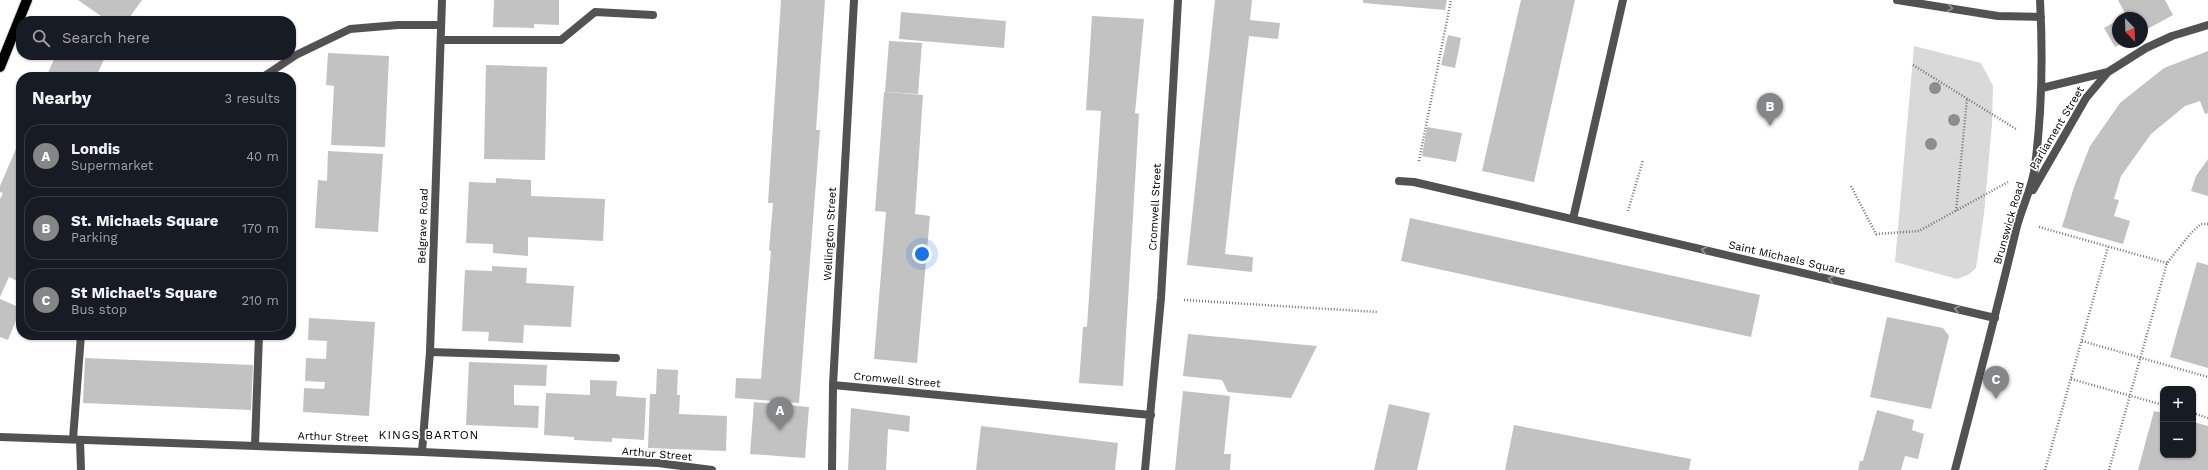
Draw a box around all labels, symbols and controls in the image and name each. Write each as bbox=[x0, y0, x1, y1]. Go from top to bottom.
one-way arrow bbox=[1947, 4, 1953, 12]
north arrow bbox=[2112, 12, 2148, 48]
search box bbox=[16, 16, 296, 60]
icon: search bbox=[30, 27, 52, 49]
text: Search here bbox=[62, 29, 150, 47]
street label: Parliament Street bbox=[2027, 84, 2087, 172]
text: Nearby bbox=[32, 88, 91, 108]
text: 3 results bbox=[225, 91, 280, 106]
pin: B bbox=[1757, 93, 1783, 126]
text: Londis bbox=[71, 140, 120, 158]
text: A bbox=[42, 149, 50, 164]
text: 40 m bbox=[246, 149, 279, 164]
text: Supermarket bbox=[71, 158, 153, 173]
street label: Cromwell Street bbox=[1146, 163, 1164, 251]
street label: Brunswick Road bbox=[1991, 180, 2027, 266]
street label: Wellington Street bbox=[821, 186, 839, 281]
street label: Belgrave Road bbox=[415, 188, 431, 264]
text: St. Michaels Square bbox=[71, 212, 218, 230]
text: B bbox=[42, 221, 50, 236]
text: 170 m bbox=[242, 221, 279, 236]
text: Parking bbox=[71, 230, 117, 245]
street label: Saint Michaels Square bbox=[1727, 238, 1847, 278]
your location bbox=[912, 244, 932, 264]
one-way arrow bbox=[1701, 246, 1708, 254]
one-way arrow bbox=[1828, 276, 1834, 284]
text: St Michael's Square bbox=[71, 284, 217, 302]
text: C bbox=[42, 293, 50, 308]
text: 210 m bbox=[241, 293, 279, 308]
text: Bus stop bbox=[71, 302, 127, 317]
one-way arrow bbox=[1954, 305, 1961, 314]
pin: C bbox=[1983, 366, 2009, 399]
street label: Cromwell Street bbox=[853, 370, 941, 390]
map controls bbox=[2160, 386, 2196, 458]
button: + bbox=[2160, 386, 2196, 422]
pin: A bbox=[767, 397, 793, 430]
button: − bbox=[2160, 422, 2196, 458]
district label: KINGS BARTON bbox=[379, 428, 479, 442]
street label: Arthur Street bbox=[297, 429, 369, 445]
street label: Arthur Street bbox=[621, 444, 693, 464]

